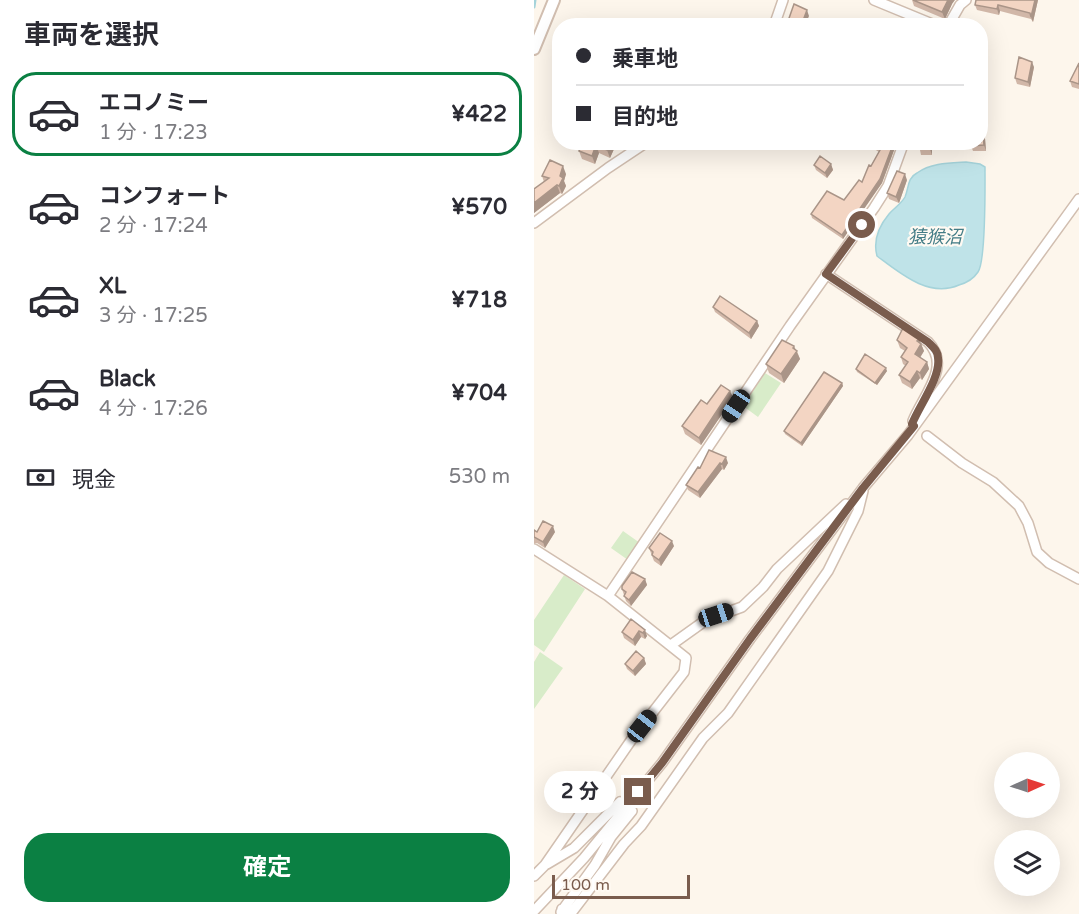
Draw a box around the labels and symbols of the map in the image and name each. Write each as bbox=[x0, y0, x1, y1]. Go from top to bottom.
route start bbox=[848, 211, 875, 238]
water label: 猿猴沼 bbox=[908, 226, 965, 248]
car bbox=[718, 386, 754, 426]
car bbox=[696, 601, 736, 629]
car bbox=[624, 706, 660, 746]
north arrow bbox=[994, 752, 1060, 818]
callout: 2 分 bbox=[545, 771, 617, 813]
route end bbox=[624, 778, 651, 805]
scale bar bbox=[552, 872, 690, 900]

